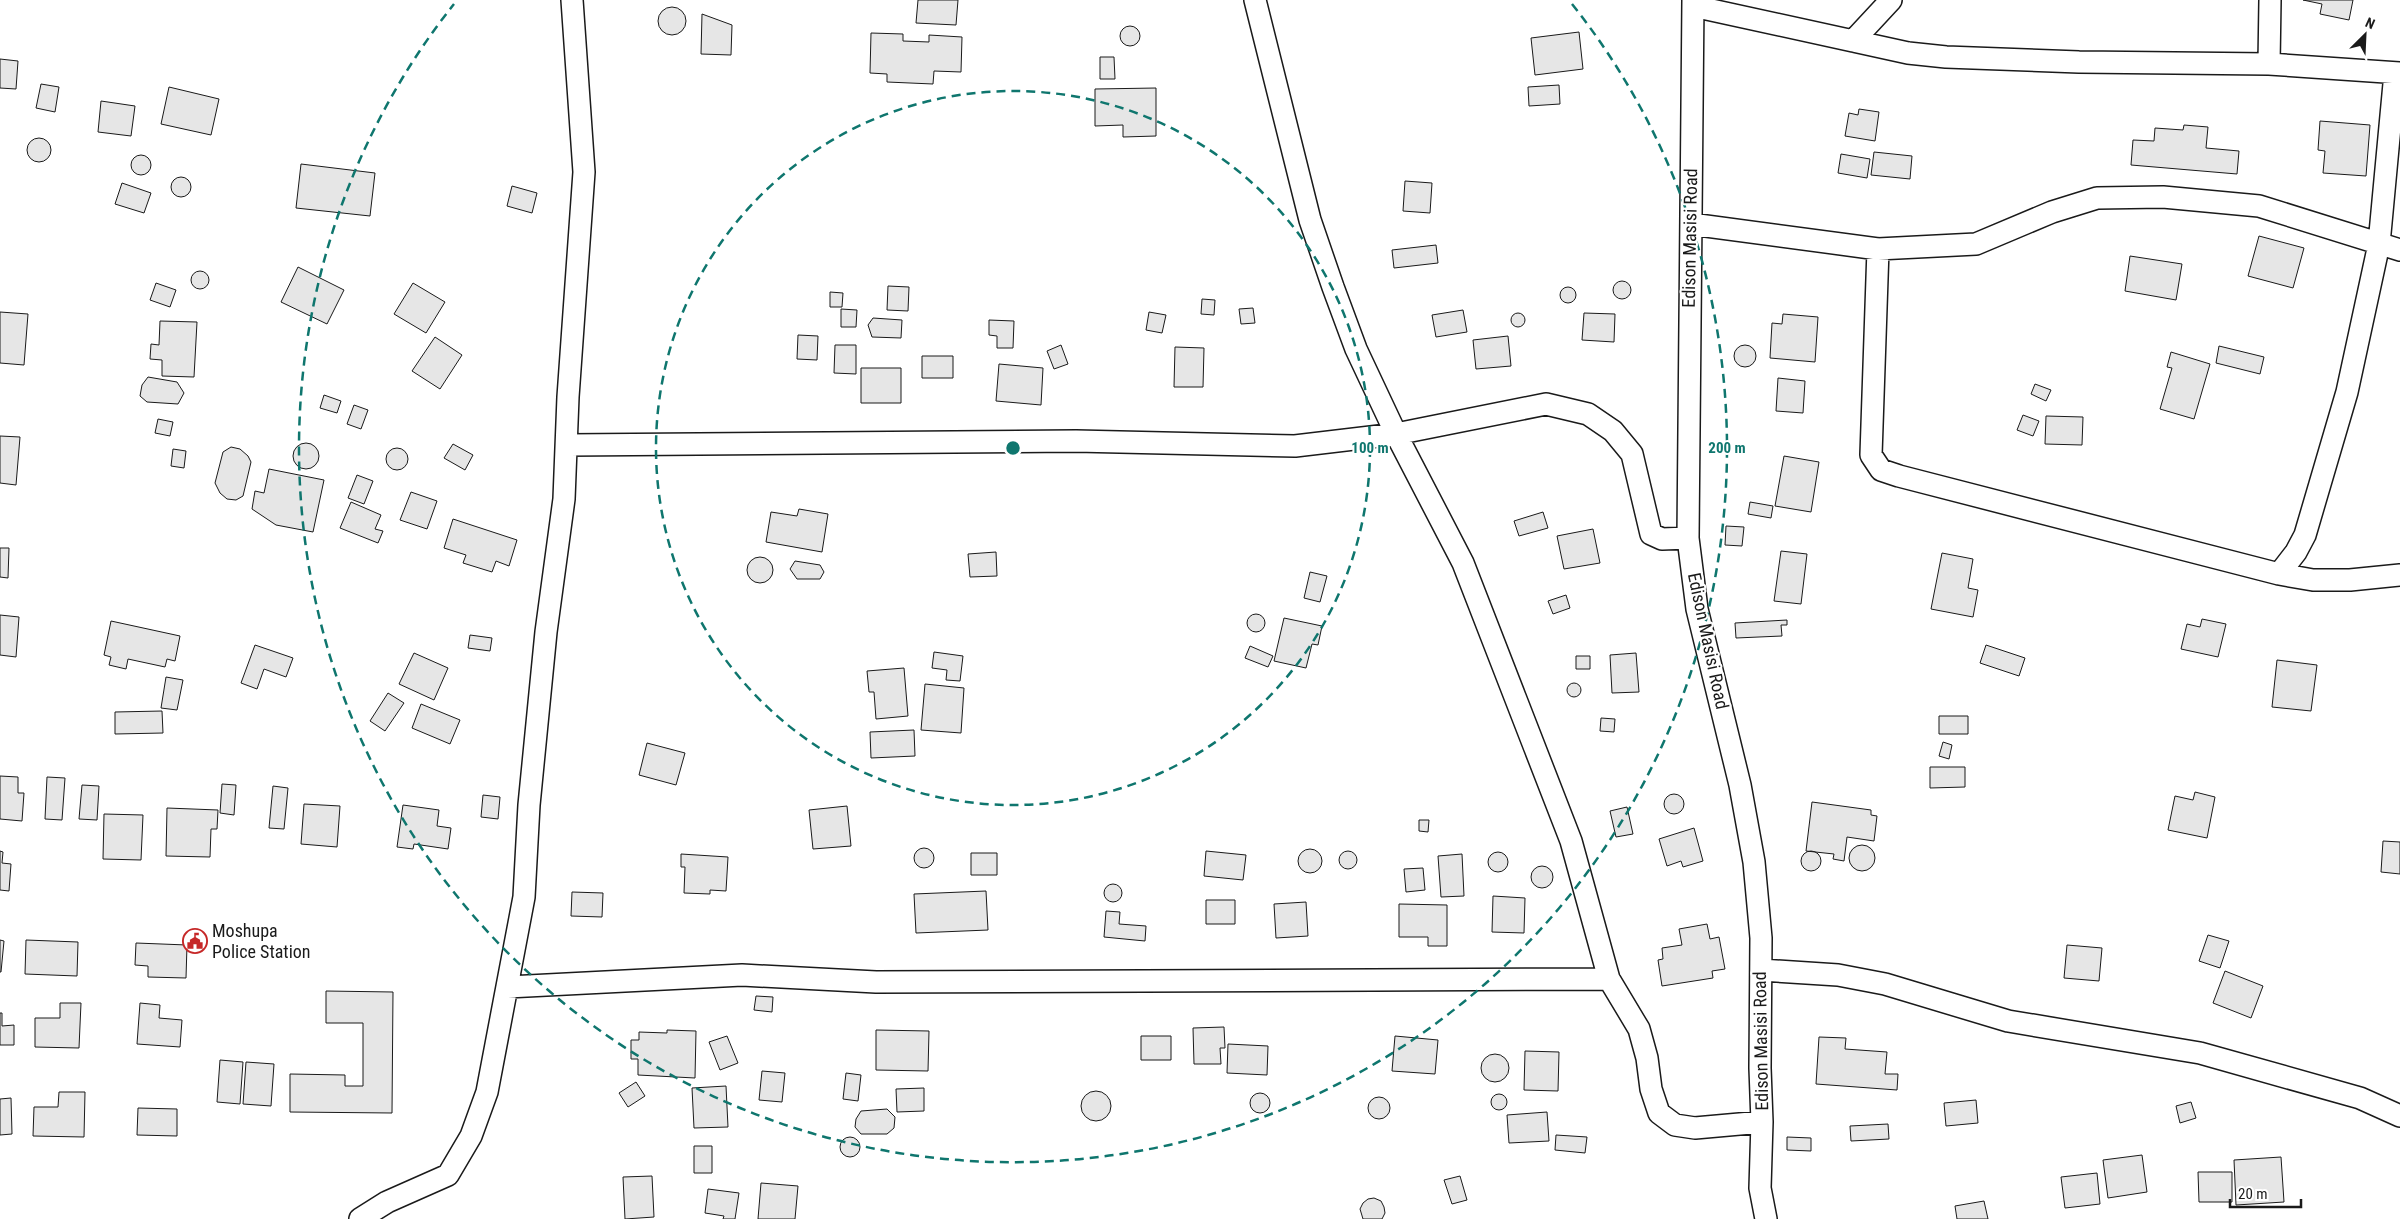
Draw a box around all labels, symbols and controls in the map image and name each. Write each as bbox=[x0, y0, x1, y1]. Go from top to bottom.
north arrow bbox=[2340, 10, 2390, 60]
text: N bbox=[2363, 14, 2377, 32]
street label: Edison Masisi Road bbox=[1678, 168, 1701, 308]
centre of rings bbox=[1004, 439, 1022, 457]
text: 100 m bbox=[1351, 439, 1389, 457]
text: 200 m bbox=[1708, 439, 1746, 457]
street label: Edison Masisi Road bbox=[1684, 571, 1733, 711]
place label: Moshupa Police Station bbox=[212, 920, 311, 962]
public building icon: Moshupa Police Station bbox=[182, 928, 208, 954]
street label: Edison Masisi Road bbox=[1749, 971, 1772, 1111]
scale bar bbox=[2230, 1176, 2301, 1208]
text: 20 m bbox=[2238, 1185, 2268, 1203]

